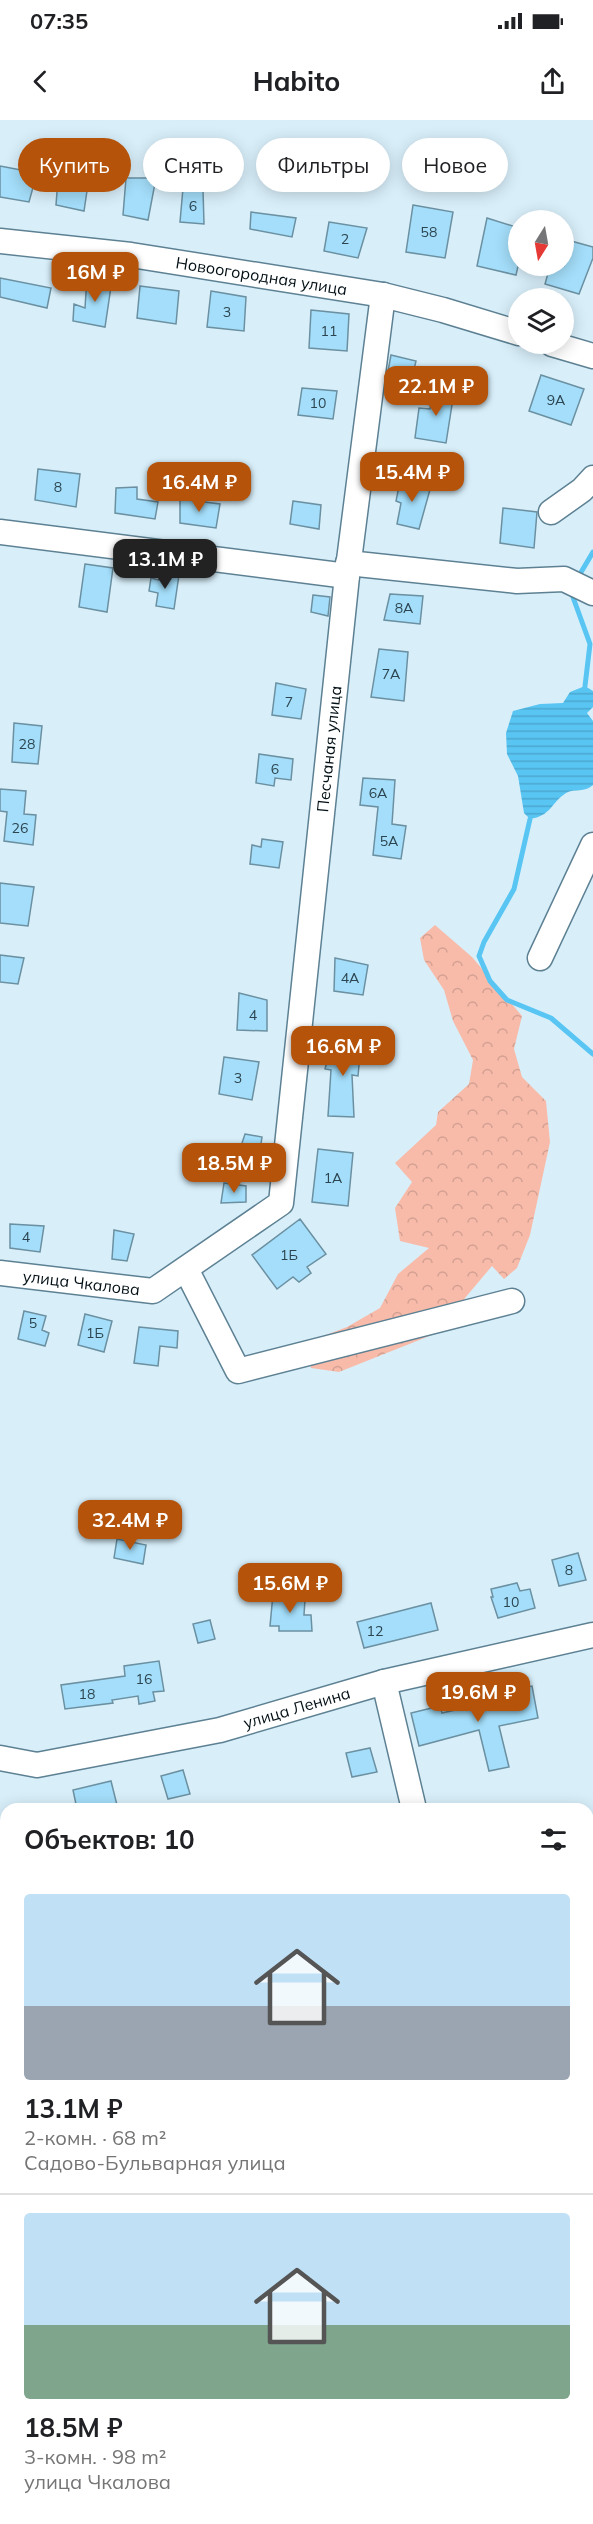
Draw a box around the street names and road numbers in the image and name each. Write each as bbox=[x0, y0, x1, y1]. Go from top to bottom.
street label: Новоогородная улица bbox=[174, 252, 349, 299]
street label: Песчаная улица bbox=[312, 685, 345, 813]
street label: улица Чкалова bbox=[22, 1266, 141, 1299]
street label: улица Ленина bbox=[241, 1682, 353, 1733]

